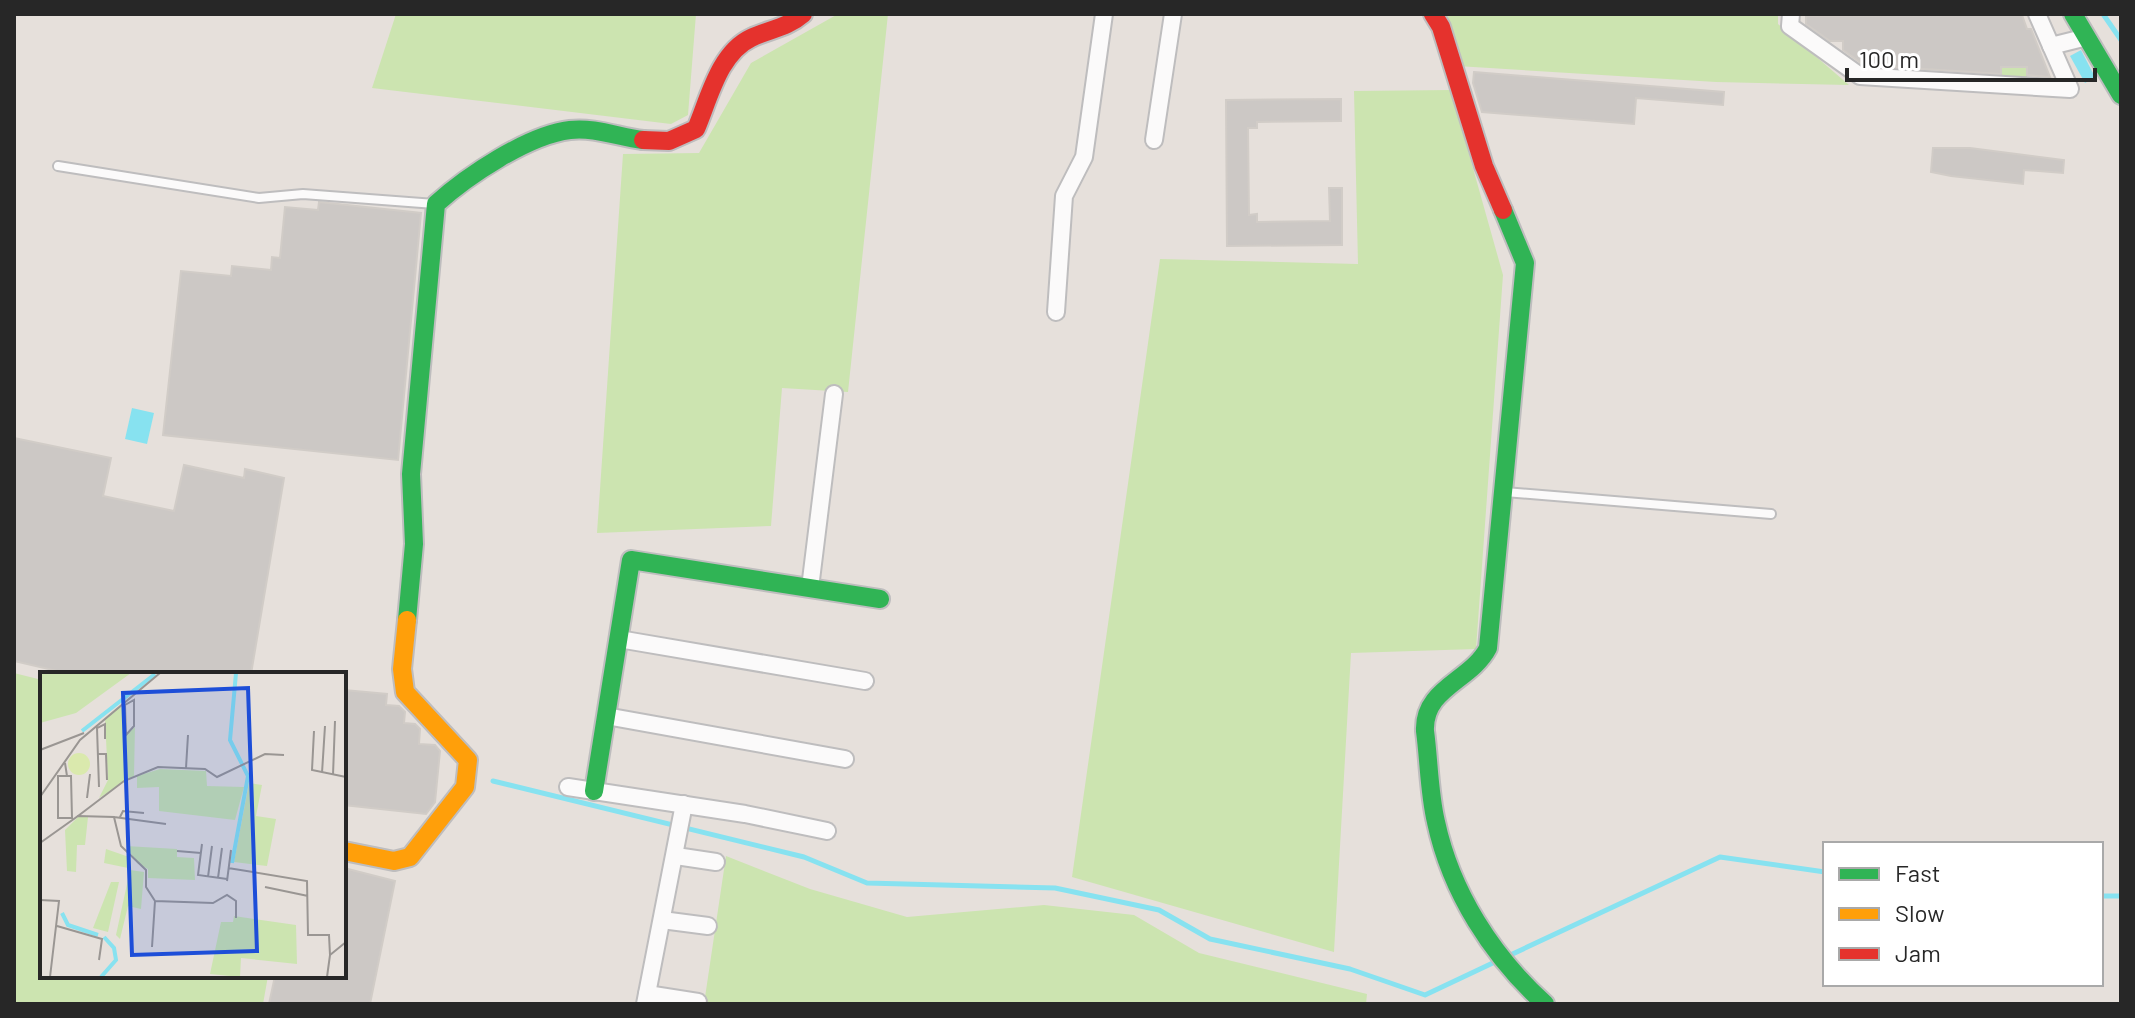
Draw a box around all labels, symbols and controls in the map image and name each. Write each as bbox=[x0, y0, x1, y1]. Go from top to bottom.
scale bar bbox=[1847, 32, 2095, 82]
text: 100 m bbox=[1859, 44, 1919, 73]
inset map bbox=[40, 672, 346, 978]
legend bbox=[1823, 842, 2103, 986]
text: Fast bbox=[1895, 858, 1940, 887]
text: Slow bbox=[1895, 898, 1944, 927]
text: Jam bbox=[1895, 938, 1941, 967]

